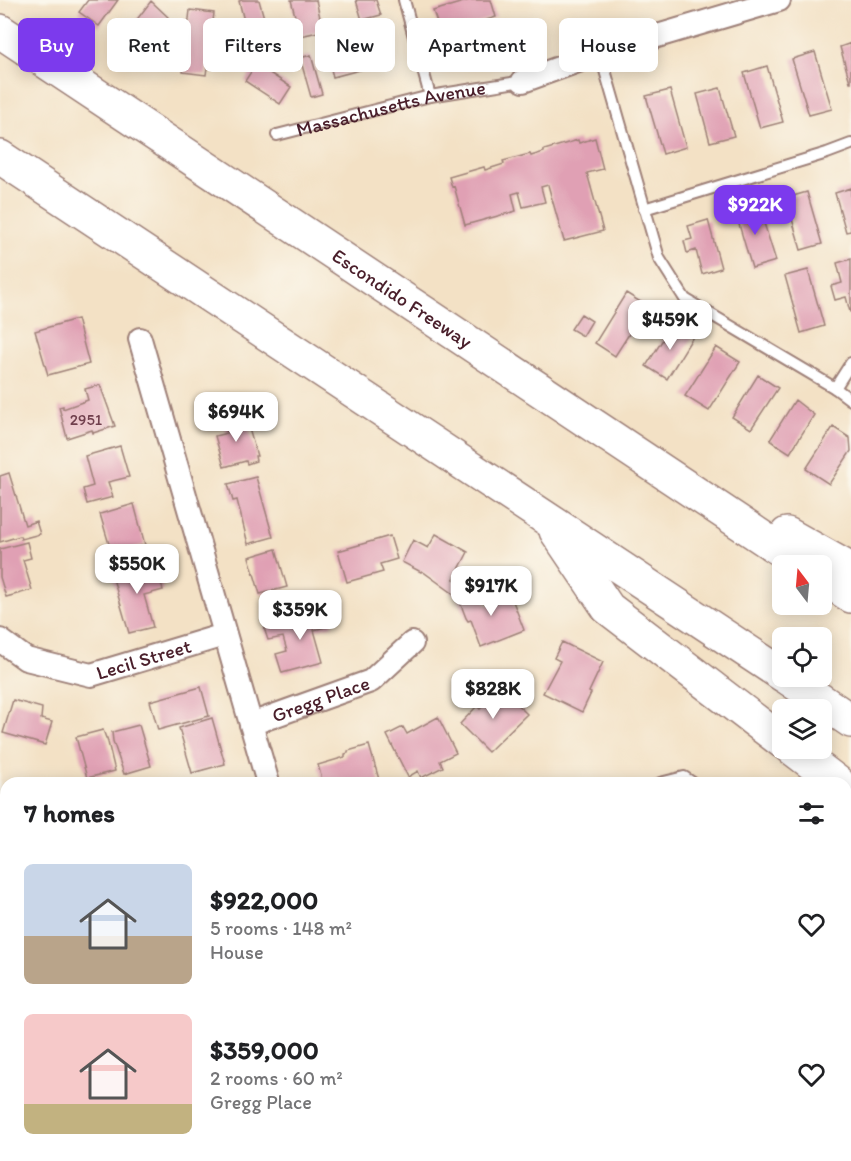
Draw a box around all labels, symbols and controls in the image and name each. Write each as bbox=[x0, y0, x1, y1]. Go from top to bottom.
chip: Buy bbox=[18, 18, 95, 72]
chip: Rent bbox=[107, 18, 191, 72]
chip: Filters bbox=[203, 18, 303, 72]
chip: New bbox=[315, 18, 395, 72]
chip: Apartment bbox=[407, 18, 547, 72]
chip: House bbox=[559, 18, 658, 72]
street label: Massachusetts Avenue bbox=[293, 75, 487, 142]
pin: $922K bbox=[713, 185, 797, 236]
text: $922K bbox=[728, 192, 782, 216]
street label: Escondido Freeway bbox=[328, 243, 477, 354]
pin: $459K bbox=[628, 300, 712, 351]
text: $459K bbox=[642, 307, 698, 331]
pin: $694K bbox=[194, 392, 278, 443]
text: $694K bbox=[208, 399, 264, 423]
house number: 2951 bbox=[70, 410, 103, 429]
pin: $550K bbox=[95, 544, 179, 595]
text: $550K bbox=[109, 551, 165, 575]
north arrow bbox=[772, 555, 832, 615]
map controls bbox=[772, 555, 832, 759]
pin: $917K bbox=[449, 566, 533, 617]
text: $917K bbox=[465, 573, 517, 597]
pin: $359K bbox=[258, 590, 342, 641]
text: $359K bbox=[273, 597, 327, 621]
button: locate bbox=[772, 627, 832, 687]
street label: Lecil Street bbox=[93, 633, 194, 685]
pin: $828K bbox=[451, 669, 535, 720]
street label: Gregg Place bbox=[269, 671, 373, 728]
text: $828K bbox=[465, 676, 521, 700]
button: layers bbox=[772, 699, 832, 759]
text: 7 homes bbox=[24, 797, 115, 829]
icon: filters bbox=[795, 797, 828, 830]
text: $922,000 bbox=[210, 884, 318, 916]
icon: home bbox=[72, 888, 144, 960]
icon: heart bbox=[795, 908, 828, 941]
text: 5 rooms · 148 m² bbox=[210, 916, 352, 940]
text: House bbox=[210, 940, 264, 964]
text: $359,000 bbox=[210, 1034, 319, 1066]
icon: home bbox=[72, 1038, 144, 1110]
icon: heart bbox=[795, 1058, 828, 1091]
text: 2 rooms · 60 m² bbox=[210, 1066, 343, 1090]
text: Gregg Place bbox=[210, 1090, 312, 1114]

